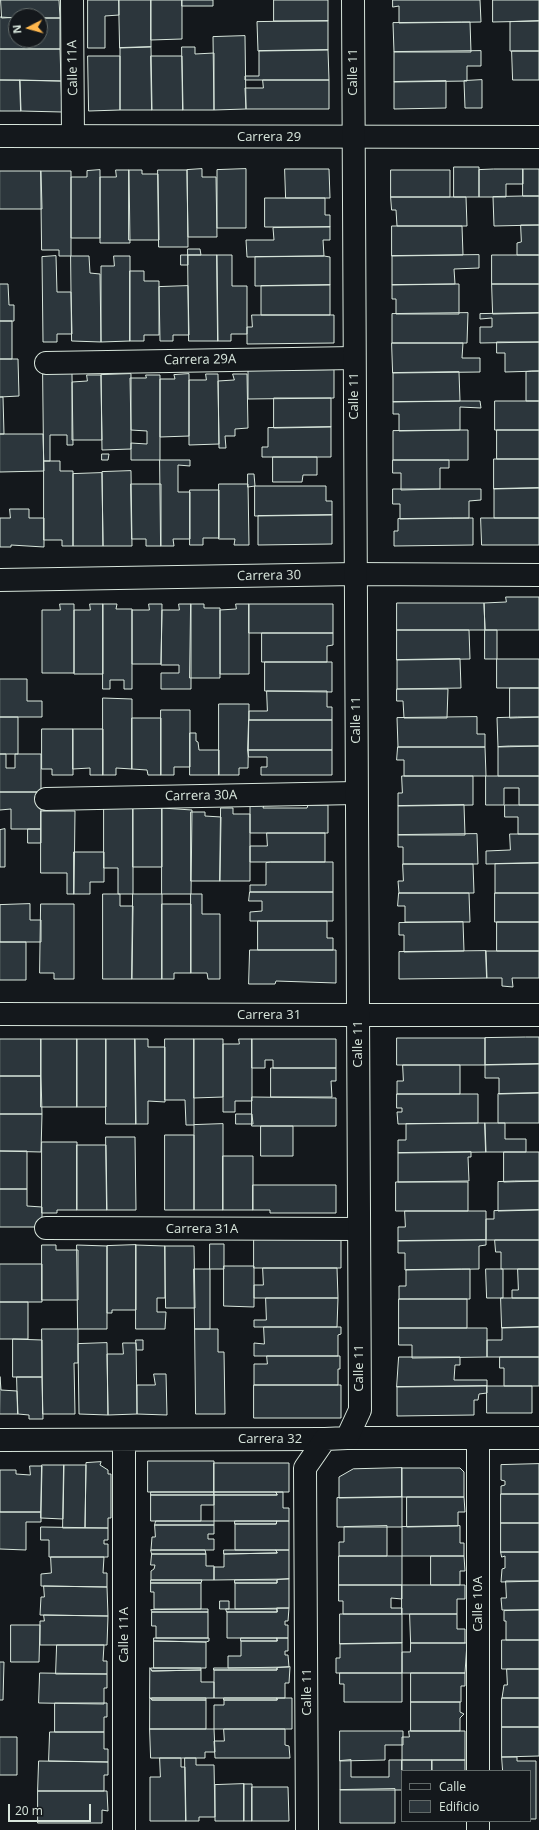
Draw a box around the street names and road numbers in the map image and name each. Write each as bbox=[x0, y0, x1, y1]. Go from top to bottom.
street label: Calle 11A bbox=[65, 40, 81, 96]
street label: Calle 11 bbox=[345, 48, 361, 96]
street label: Carrera 29 bbox=[237, 129, 301, 145]
street label: Carrera 29A bbox=[164, 352, 236, 368]
street label: Calle 11 bbox=[346, 372, 362, 420]
street label: Carrera 30 bbox=[237, 568, 301, 584]
street label: Calle 11 bbox=[348, 696, 364, 744]
street label: Carrera 30A bbox=[165, 788, 237, 804]
street label: Carrera 31 bbox=[237, 1007, 301, 1023]
street label: Calle 11 bbox=[350, 1020, 366, 1068]
street label: Carrera 31A bbox=[166, 1221, 238, 1237]
street label: Calle 11 bbox=[351, 1344, 367, 1392]
street label: Carrera 32 bbox=[238, 1431, 302, 1447]
street label: Calle 10A bbox=[470, 1576, 486, 1632]
street label: Calle 11A bbox=[116, 1607, 132, 1663]
street label: Calle 11 bbox=[299, 1668, 315, 1716]

